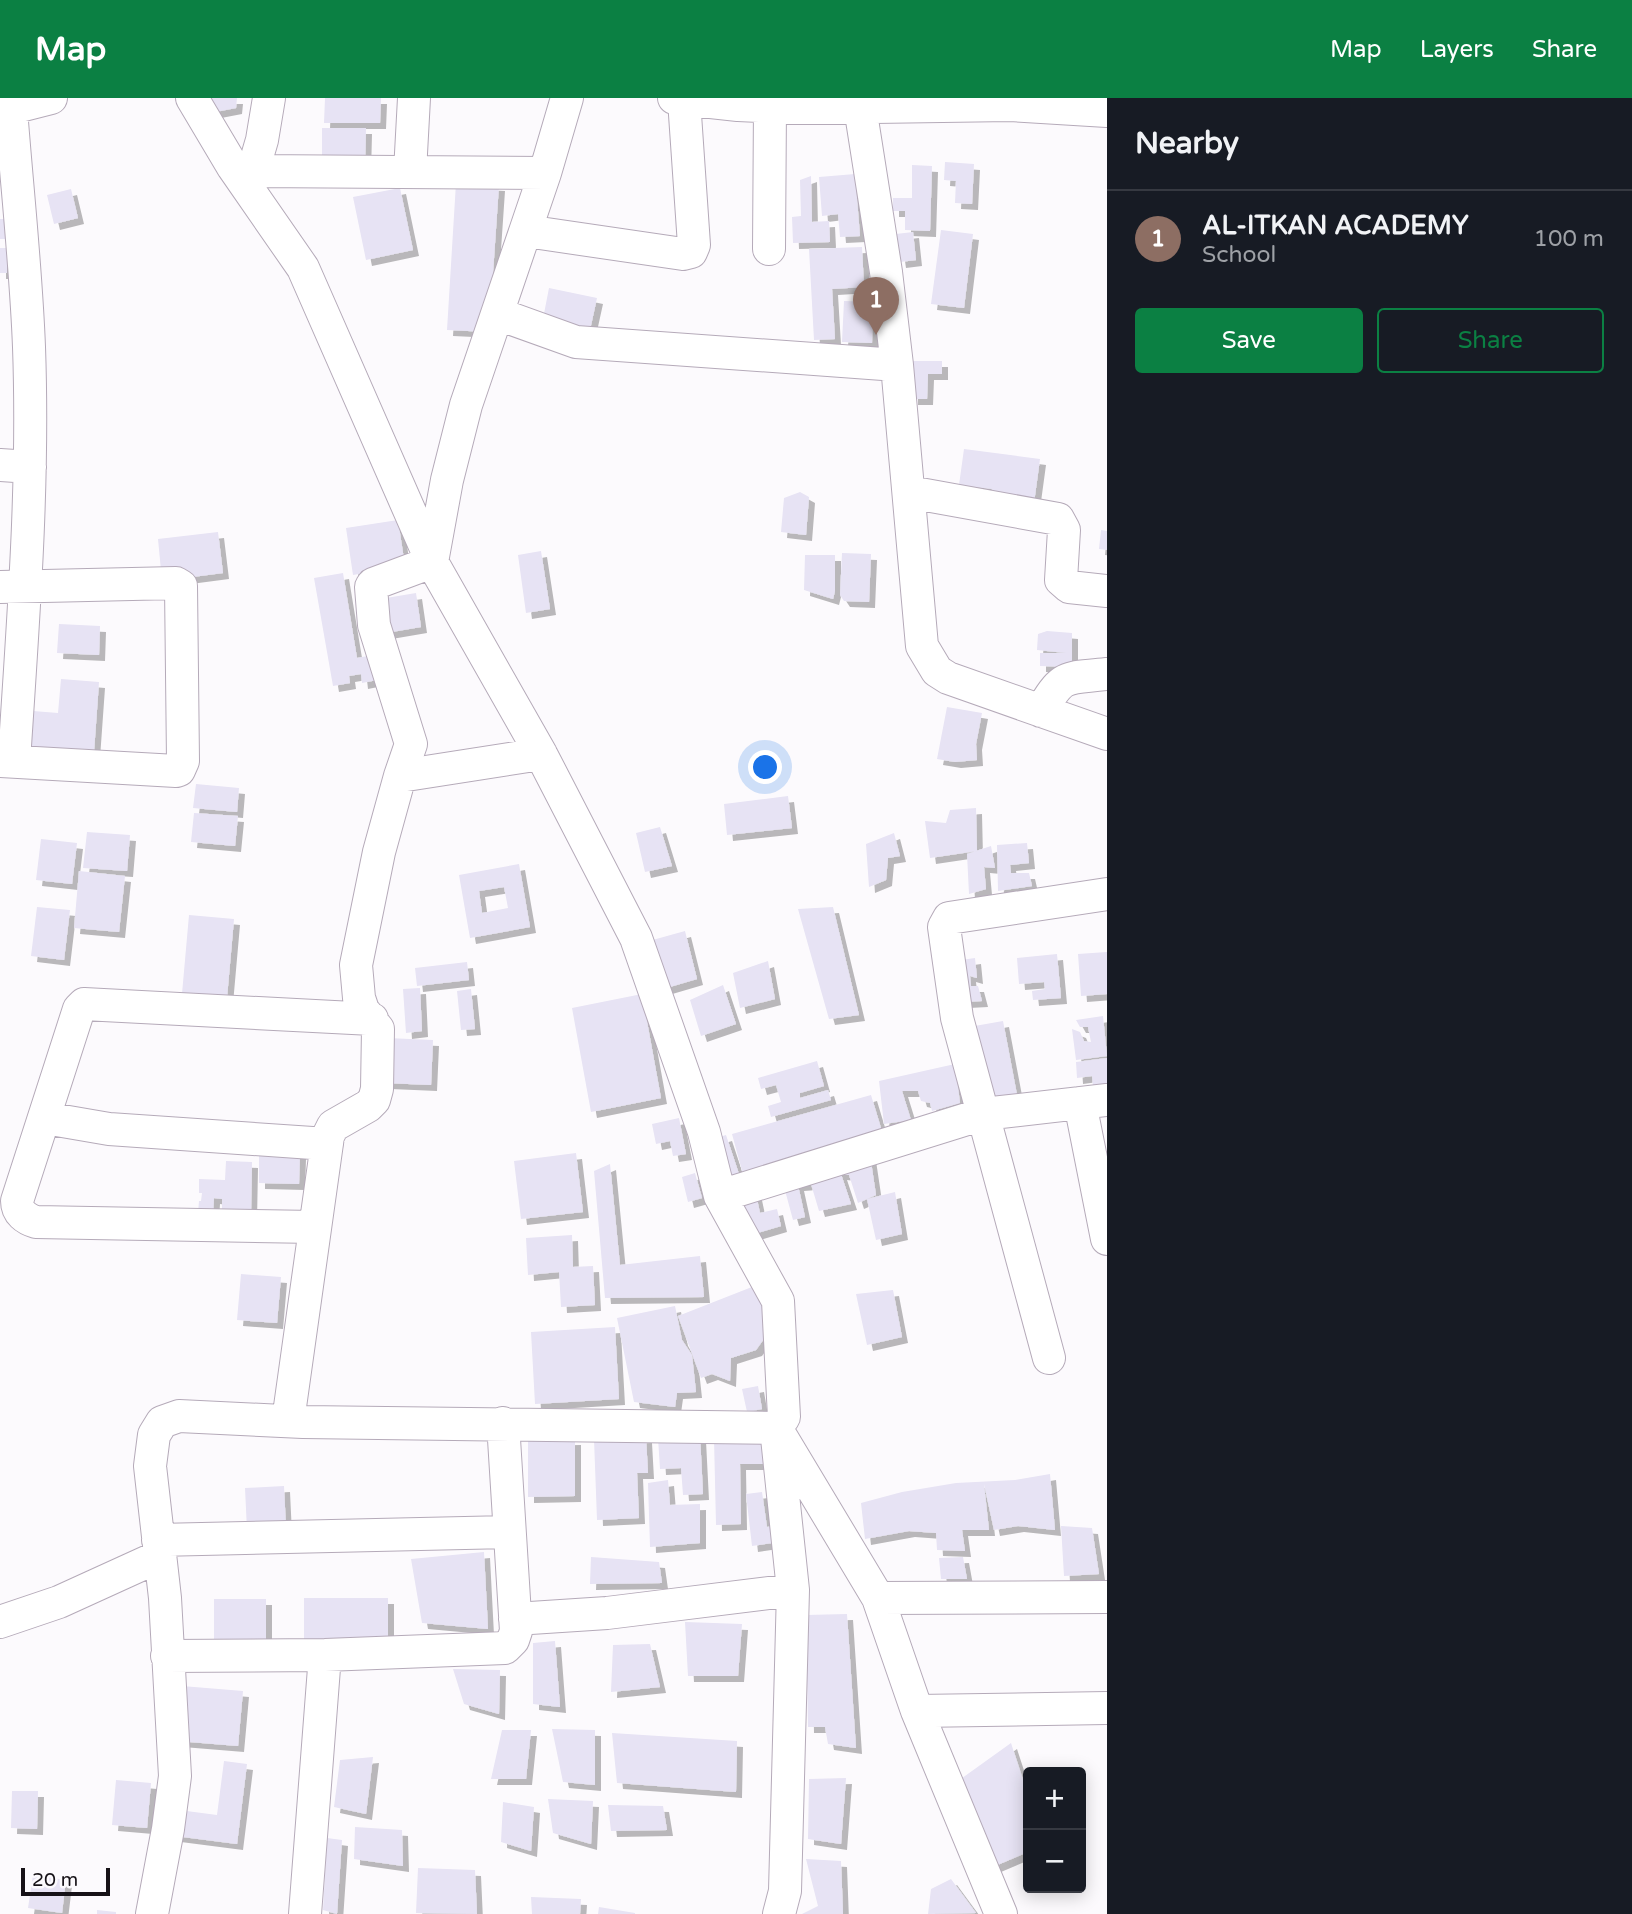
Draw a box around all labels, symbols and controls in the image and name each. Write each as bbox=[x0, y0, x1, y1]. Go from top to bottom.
text: Map bbox=[35, 30, 106, 69]
text: Map bbox=[1330, 35, 1382, 64]
text: Layers bbox=[1420, 35, 1494, 64]
text: Share bbox=[1532, 35, 1597, 64]
text: Nearby bbox=[1135, 125, 1239, 162]
text: AL-ITKAN ACADEMY bbox=[1202, 210, 1469, 241]
text: 1 bbox=[1151, 225, 1165, 253]
text: 100 m bbox=[1534, 225, 1604, 253]
text: School bbox=[1202, 241, 1276, 269]
pin: 1 bbox=[853, 277, 899, 335]
button: Save bbox=[1135, 308, 1363, 373]
button: Share bbox=[1377, 308, 1604, 373]
your location bbox=[748, 750, 782, 784]
map controls bbox=[1023, 1767, 1086, 1893]
button: + bbox=[1023, 1767, 1086, 1830]
button: − bbox=[1023, 1830, 1086, 1893]
scale bar bbox=[21, 1865, 110, 1897]
text: 20 m bbox=[32, 1869, 78, 1891]

